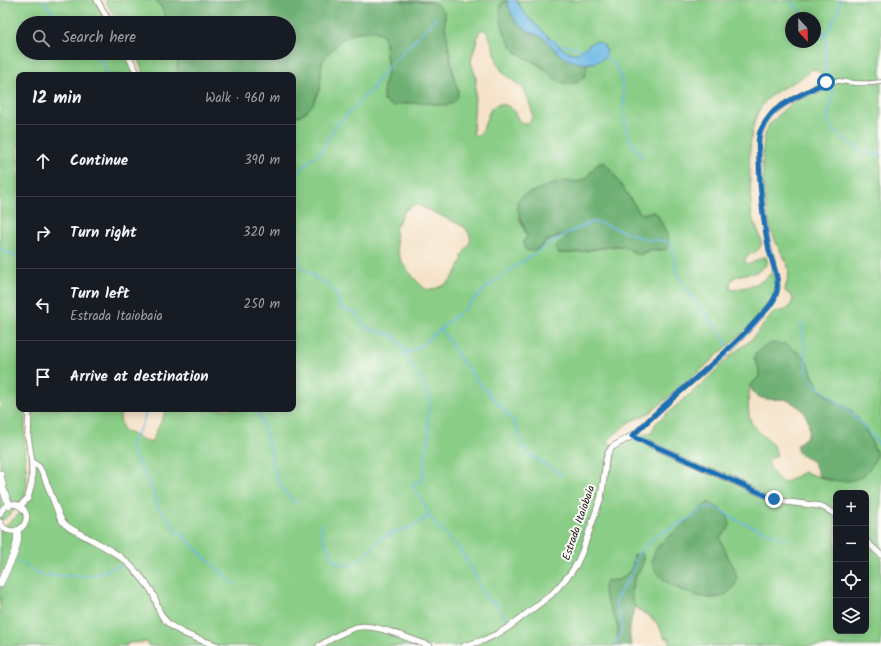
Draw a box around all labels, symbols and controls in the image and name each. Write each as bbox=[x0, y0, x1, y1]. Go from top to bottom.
north arrow bbox=[785, 12, 821, 48]
search box bbox=[16, 16, 296, 60]
text: Search here bbox=[62, 26, 136, 50]
icon: search bbox=[30, 27, 52, 49]
route start bbox=[817, 73, 835, 91]
text: 12 min bbox=[32, 85, 81, 112]
text: Walk · 960 m bbox=[205, 88, 280, 109]
text: Continue bbox=[70, 149, 128, 173]
icon: ahead bbox=[32, 150, 54, 172]
text: 390 m bbox=[244, 150, 280, 171]
text: Turn right bbox=[70, 221, 137, 245]
icon: right bbox=[32, 222, 54, 244]
text: 320 m bbox=[243, 222, 280, 243]
text: Turn left bbox=[70, 282, 130, 306]
icon: left bbox=[32, 294, 54, 316]
text: 250 m bbox=[243, 294, 280, 315]
text: Estrada Itaiobaia bbox=[70, 306, 163, 327]
text: Arrive at destination bbox=[70, 365, 209, 389]
icon: arrive bbox=[32, 366, 54, 388]
street label: Estrada Itaiobaia bbox=[558, 483, 600, 563]
route end bbox=[765, 490, 783, 508]
map controls bbox=[833, 490, 869, 634]
button: + bbox=[833, 490, 869, 526]
button: − bbox=[833, 526, 869, 562]
button: locate bbox=[833, 562, 869, 598]
button: layers bbox=[833, 598, 869, 634]

